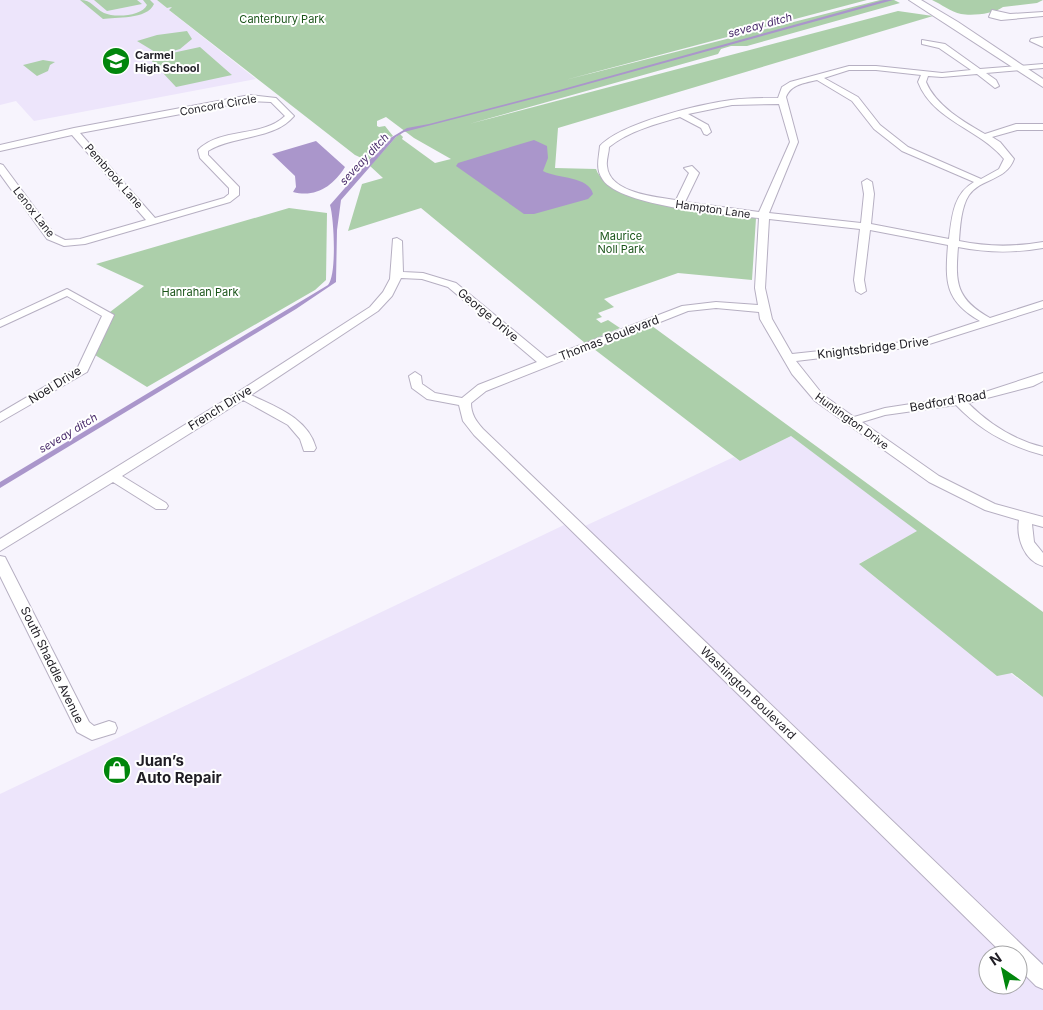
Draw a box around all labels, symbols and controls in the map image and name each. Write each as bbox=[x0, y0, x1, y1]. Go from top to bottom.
water label: seveay ditch bbox=[726, 10, 794, 40]
park label: Canterbury Park bbox=[239, 12, 325, 26]
school or university icon: Carmel High School bbox=[101, 46, 131, 76]
place label: Carmel High School bbox=[135, 48, 200, 75]
street label: Concord Circle bbox=[178, 91, 258, 119]
water label: seveay ditch bbox=[336, 130, 392, 188]
street label: Pembrook Lane bbox=[82, 141, 146, 211]
street label: Lenox Lane bbox=[10, 184, 58, 240]
street label: Hampton Lane bbox=[675, 197, 751, 221]
park label: Maurice Noll Park bbox=[598, 229, 644, 256]
park label: Hanrahan Park bbox=[162, 285, 239, 299]
street label: George Drive bbox=[455, 285, 522, 344]
street label: Thomas Boulevard bbox=[557, 312, 661, 364]
street label: Knightsbridge Drive bbox=[816, 333, 930, 362]
street label: Noel Drive bbox=[26, 363, 84, 407]
street label: French Drive bbox=[185, 382, 254, 433]
street label: Bedford Road bbox=[908, 386, 987, 415]
street label: Huntington Drive bbox=[812, 390, 892, 452]
water label: seveay ditch bbox=[36, 410, 100, 456]
street label: South Shaddle Avenue bbox=[18, 604, 87, 726]
street label: Washington Boulevard bbox=[697, 643, 799, 742]
place label: Juan’s Auto Repair bbox=[136, 751, 222, 787]
shop icon: Juan’s Auto Repair bbox=[102, 755, 132, 785]
north arrow bbox=[978, 945, 1028, 995]
text: N bbox=[986, 949, 1005, 969]

